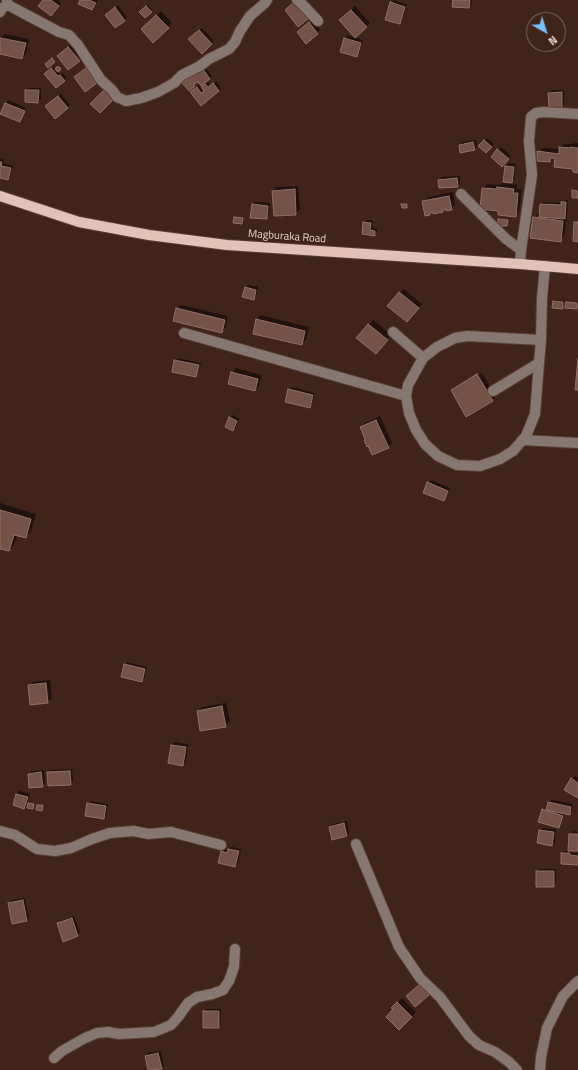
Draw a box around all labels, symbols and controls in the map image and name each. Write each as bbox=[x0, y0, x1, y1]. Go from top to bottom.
north arrow bbox=[526, 12, 566, 52]
text: N bbox=[545, 32, 561, 49]
street label: Magburaka Road bbox=[247, 228, 327, 246]

